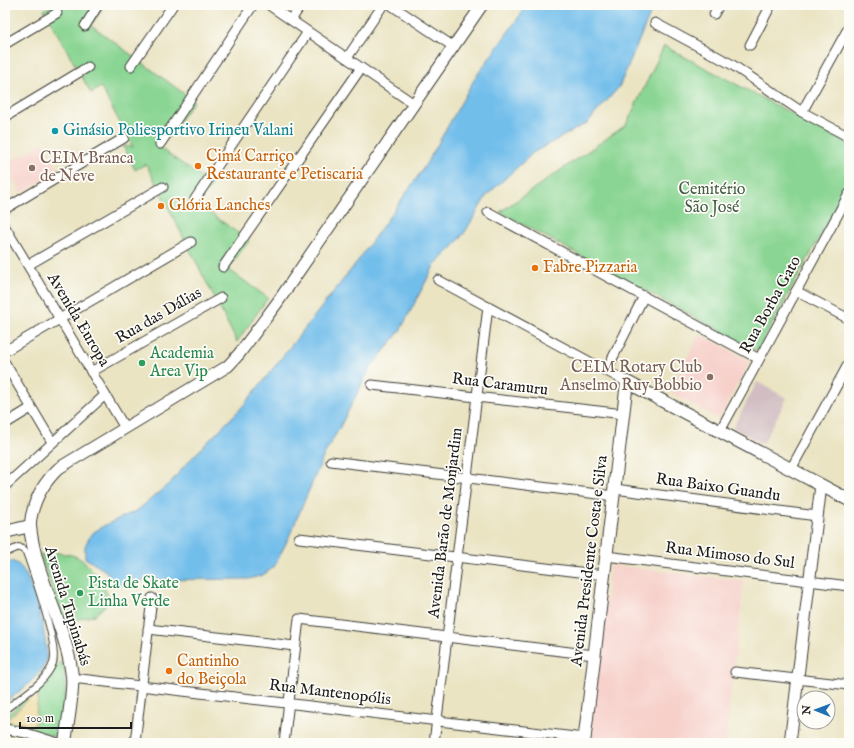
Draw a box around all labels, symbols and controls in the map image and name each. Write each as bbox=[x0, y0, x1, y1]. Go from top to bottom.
place label: Ginásio Poliesportivo Irineu Valani bbox=[63, 121, 293, 141]
marker: Ginásio Poliesportivo Irineu Valani bbox=[50, 126, 60, 136]
place label: Cimá Carriço Restaurante e Petiscaria bbox=[206, 147, 363, 185]
place label: CEIM Branca de Neve bbox=[40, 149, 134, 187]
marker: Cimá Carriço Restaurante e Petiscaria bbox=[193, 161, 203, 171]
marker: CEIM Branca de Neve bbox=[27, 163, 37, 173]
park label: Cemitério São José bbox=[679, 180, 746, 218]
place label: Glória Lanches bbox=[169, 196, 271, 216]
marker: Glória Lanches bbox=[156, 201, 166, 211]
street label: Rua Borba Gato bbox=[736, 252, 806, 357]
place label: Fabre Pizzaria bbox=[543, 258, 637, 278]
marker: Fabre Pizzaria bbox=[530, 263, 540, 273]
street label: Avenida Europa bbox=[42, 269, 114, 371]
street label: Rua das Dálias bbox=[112, 283, 206, 349]
place label: Academia Area Vip bbox=[149, 344, 214, 382]
marker: Academia Area Vip bbox=[137, 358, 147, 368]
place label: CEIM Rotary Club Anselmo Ruy Bobbio bbox=[559, 358, 702, 396]
street label: Rua Caramuru bbox=[451, 369, 549, 401]
marker: CEIM Rotary Club Anselmo Ruy Bobbio bbox=[705, 372, 715, 382]
street label: Avenida Barão de Monjardim bbox=[424, 427, 468, 620]
street label: Avenida Presidente Costa e Silva bbox=[567, 454, 613, 669]
street label: Rua Baixo Guandu bbox=[654, 469, 782, 507]
street label: Rua Mimoso do Sul bbox=[664, 538, 797, 574]
street label: Avenida Tupinabás bbox=[39, 543, 95, 669]
place label: Pista de Skate Linha Verde bbox=[88, 574, 179, 612]
marker: Pista de Skate Linha Verde bbox=[75, 588, 85, 598]
place label: Cantinho do Beiçola bbox=[177, 652, 247, 690]
marker: Cantinho do Beiçola bbox=[164, 666, 174, 676]
street label: Rua Mantenopólis bbox=[268, 676, 393, 710]
north arrow bbox=[796, 690, 836, 730]
scale bar bbox=[20, 704, 131, 730]
text: N bbox=[800, 704, 814, 716]
text: 100 m bbox=[26, 711, 54, 726]

